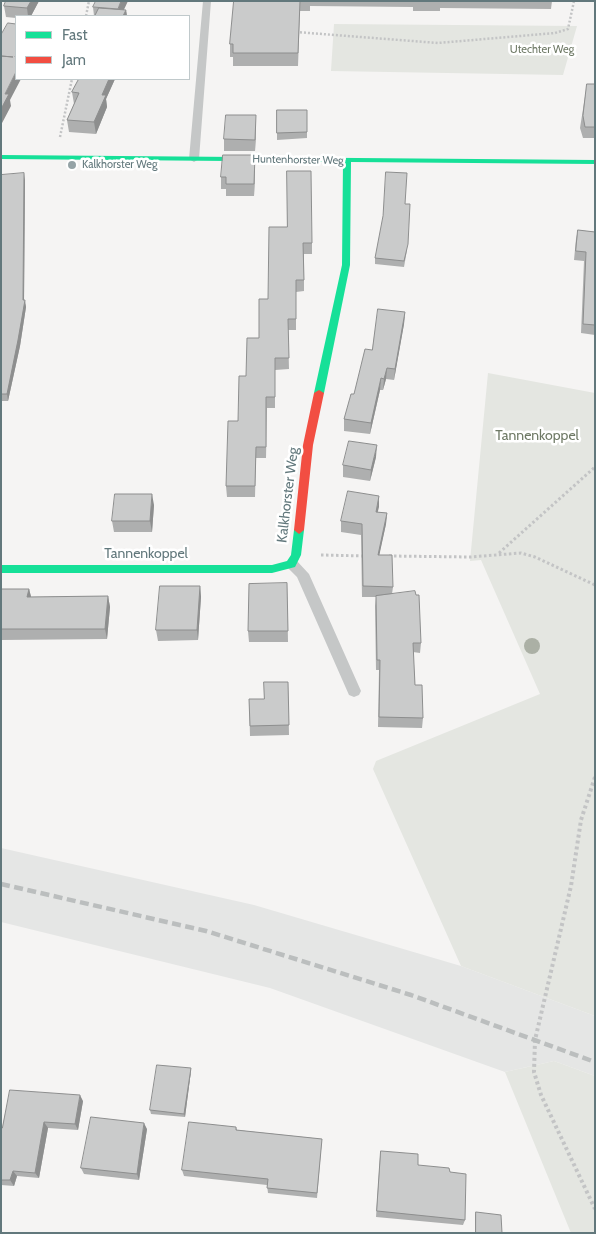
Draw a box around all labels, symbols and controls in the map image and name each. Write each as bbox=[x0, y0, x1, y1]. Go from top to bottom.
legend bbox=[15, 15, 190, 80]
text: Fast bbox=[62, 26, 87, 44]
park label: Utechter Weg bbox=[510, 43, 574, 57]
text: Jam bbox=[62, 51, 86, 69]
street label: Huntenhorster Weg bbox=[252, 153, 344, 167]
place label: Kalkhorster Weg bbox=[82, 158, 157, 172]
marker: Kalkhorster Weg bbox=[66, 159, 78, 171]
park label: Tannenkoppel bbox=[495, 428, 579, 444]
street label: Kalkhorster Weg bbox=[274, 446, 302, 544]
street label: Tannenkoppel bbox=[104, 546, 188, 562]

